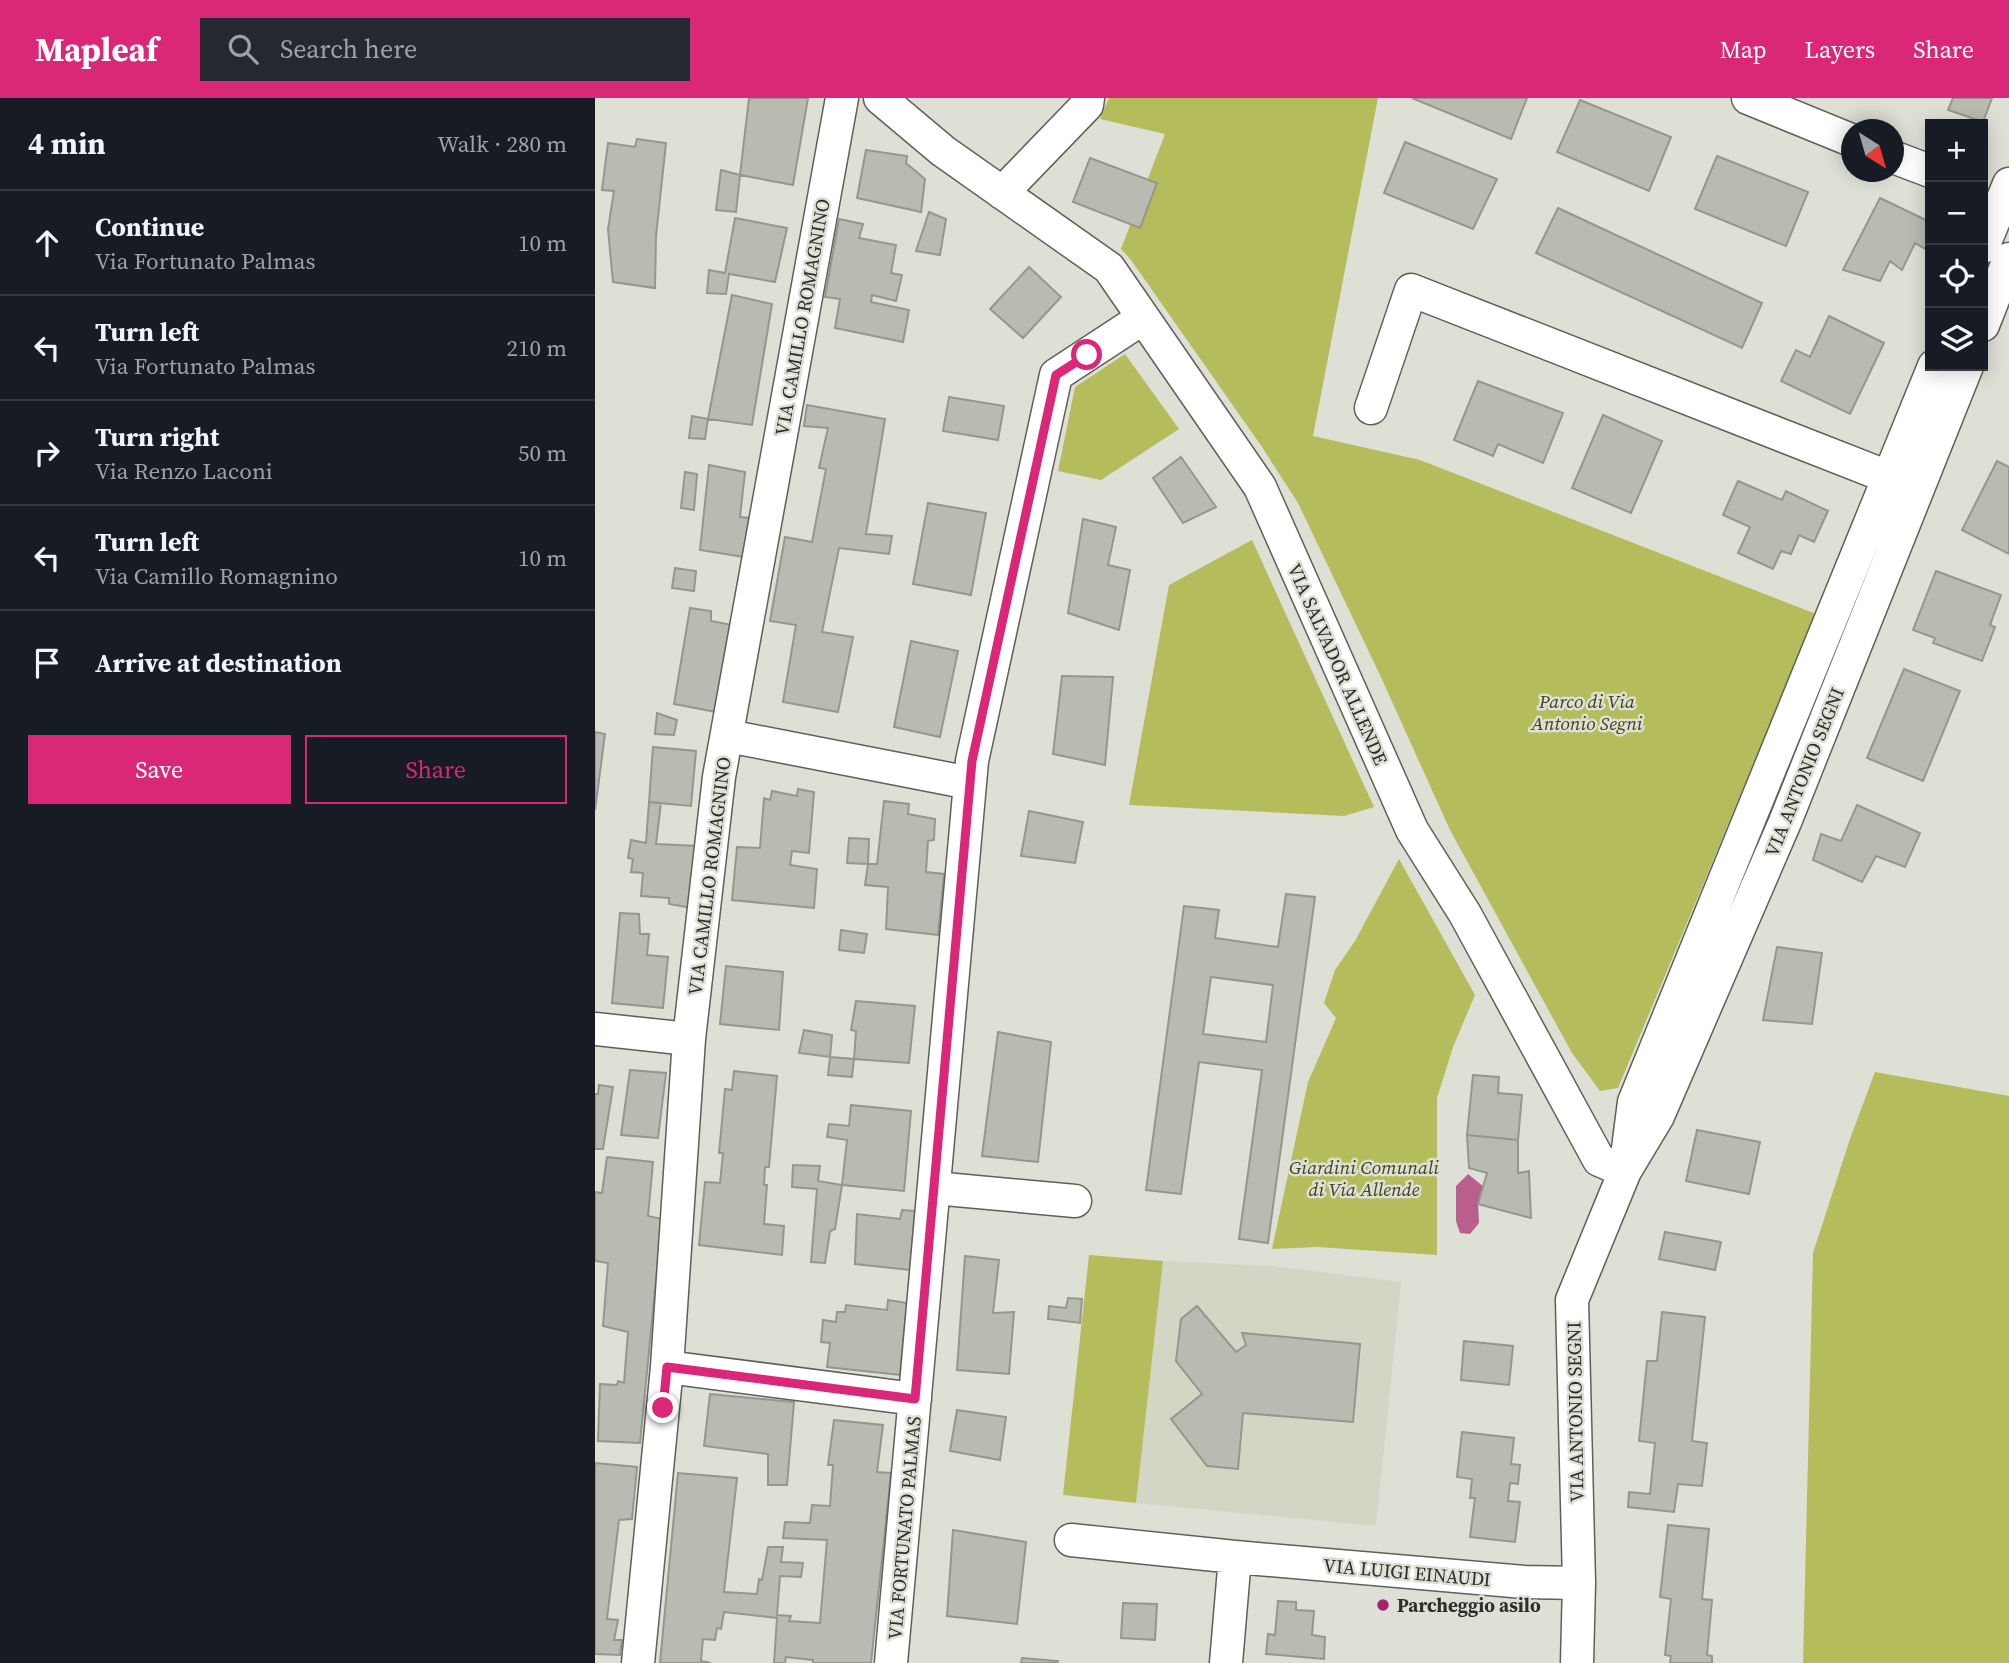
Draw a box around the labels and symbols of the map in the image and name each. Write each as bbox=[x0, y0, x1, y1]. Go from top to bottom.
north arrow bbox=[1841, 119, 1904, 182]
street label: VIA CAMILLO ROMAGNINO bbox=[768, 197, 836, 437]
route start bbox=[1071, 339, 1102, 370]
street label: VIA SALVADOR ALLENDE bbox=[1282, 559, 1394, 769]
street label: VIA ANTONIO SEGNI bbox=[1758, 683, 1850, 861]
park label: Parco di Via Antonio Segni bbox=[1530, 688, 1643, 736]
street label: VIA CAMILLO ROMAGNINO bbox=[681, 755, 737, 997]
park label: Giardini Comunali di Via Allende bbox=[1289, 1154, 1439, 1202]
street label: VIA ANTONIO SEGNI bbox=[1560, 1321, 1590, 1503]
route end bbox=[647, 1392, 678, 1423]
street label: VIA FORTUNATO PALMAS bbox=[881, 1415, 927, 1641]
street label: VIA LUIGI EINAUDI bbox=[1322, 1552, 1492, 1592]
place label: Parcheggio asilo bbox=[1397, 1592, 1541, 1618]
marker: Parcheggio asilo bbox=[1375, 1597, 1391, 1613]

